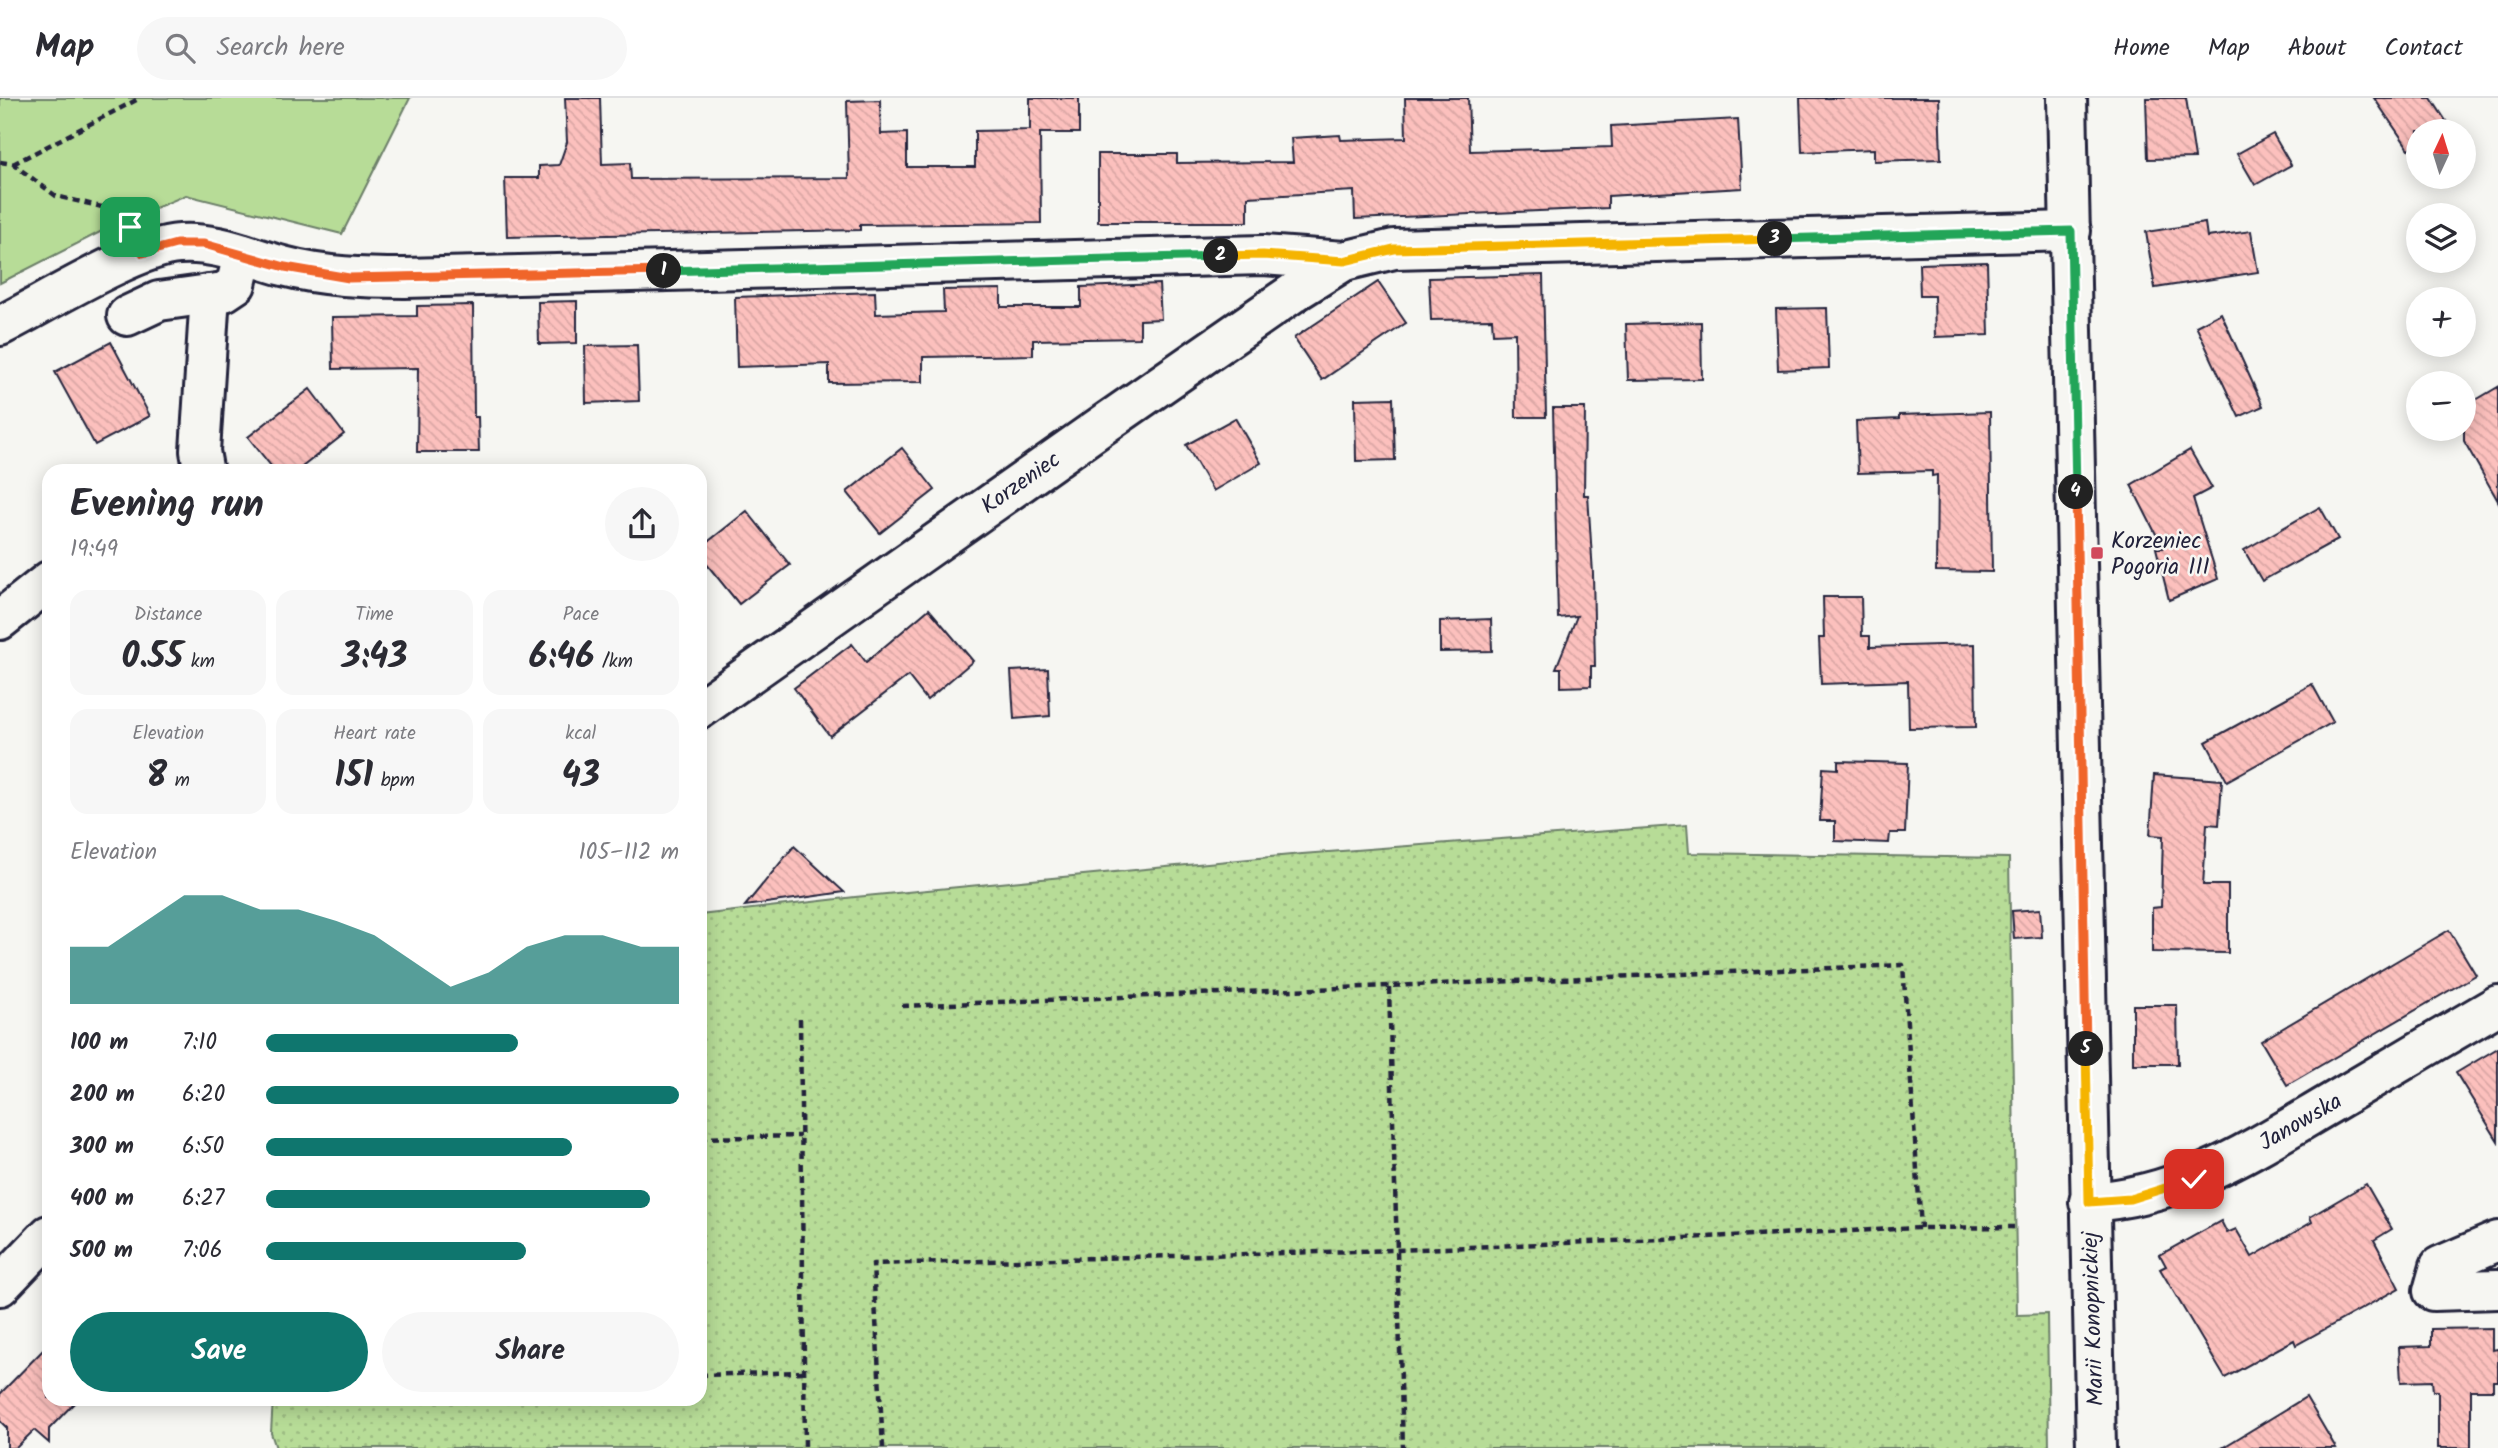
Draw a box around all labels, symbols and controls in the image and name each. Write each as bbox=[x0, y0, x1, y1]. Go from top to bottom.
search box bbox=[137, 17, 627, 80]
text: Map bbox=[35, 22, 95, 75]
text: Search here bbox=[217, 27, 345, 69]
icon: search bbox=[161, 29, 199, 67]
text: Home bbox=[2113, 29, 2170, 68]
text: Map bbox=[2208, 29, 2250, 68]
text: About bbox=[2288, 29, 2346, 68]
text: Contact bbox=[2384, 29, 2463, 68]
north arrow bbox=[2406, 119, 2476, 189]
map controls bbox=[2406, 119, 2476, 441]
pin bbox=[100, 197, 160, 257]
button: layers bbox=[2406, 203, 2476, 273]
icon: arrive bbox=[111, 208, 149, 246]
pin: 3 bbox=[1758, 222, 1792, 256]
text: 3 bbox=[1769, 223, 1780, 253]
pin: 2 bbox=[1204, 238, 1238, 274]
text: 2 bbox=[1215, 240, 1226, 270]
pin: 1 bbox=[646, 254, 682, 288]
text: 1 bbox=[661, 255, 666, 285]
button: + bbox=[2406, 287, 2476, 357]
button: − bbox=[2406, 371, 2476, 441]
street label: Korzeniec bbox=[974, 443, 1069, 524]
pin: 4 bbox=[2058, 474, 2094, 510]
text: Evening run bbox=[70, 476, 264, 536]
text: 4 bbox=[2070, 476, 2081, 506]
button: share bbox=[605, 487, 679, 561]
place label: Korzeniec Pogoria III bbox=[2111, 524, 2210, 586]
text: 19:49 bbox=[70, 532, 118, 568]
marker: Korzeniec Pogoria III bbox=[2089, 545, 2105, 561]
text: Distance bbox=[134, 600, 202, 630]
text: Time bbox=[355, 600, 394, 630]
text: Pace bbox=[563, 600, 599, 630]
text: 0.55 bbox=[122, 630, 183, 686]
text: 3:43 bbox=[342, 630, 407, 686]
text: 6:46 bbox=[529, 630, 594, 686]
text: km bbox=[183, 647, 215, 677]
text: /km bbox=[594, 647, 633, 677]
text: Elevation bbox=[132, 719, 204, 749]
text: Heart rate bbox=[333, 719, 416, 749]
text: kcal bbox=[565, 719, 596, 749]
text: 8 bbox=[146, 749, 167, 805]
text: 151 bbox=[334, 749, 373, 805]
text: 43 bbox=[562, 749, 600, 805]
text: m bbox=[167, 766, 190, 796]
text: bpm bbox=[373, 766, 415, 796]
text: Elevation bbox=[70, 835, 157, 871]
text: 105–112 m bbox=[579, 835, 679, 871]
text: 100 m bbox=[70, 1025, 128, 1061]
text: 7:10 bbox=[182, 1025, 217, 1061]
pin: 5 bbox=[2068, 1032, 2104, 1066]
text: 5 bbox=[2081, 1033, 2090, 1063]
text: 200 m bbox=[70, 1077, 135, 1113]
text: 6:20 bbox=[182, 1077, 225, 1113]
street label: Janowska bbox=[2253, 1084, 2349, 1161]
text: 300 m bbox=[70, 1129, 134, 1165]
text: 6:50 bbox=[182, 1129, 224, 1165]
pin bbox=[2164, 1149, 2224, 1209]
icon: check bbox=[2175, 1160, 2213, 1198]
text: 400 m bbox=[70, 1181, 134, 1217]
text: 6:27 bbox=[182, 1181, 224, 1217]
street label: Marii Konopnickiej bbox=[2073, 1230, 2115, 1407]
text: 500 m bbox=[70, 1233, 133, 1269]
text: 7:06 bbox=[182, 1233, 223, 1269]
button: Save bbox=[70, 1312, 368, 1392]
button: Share bbox=[382, 1312, 679, 1392]

